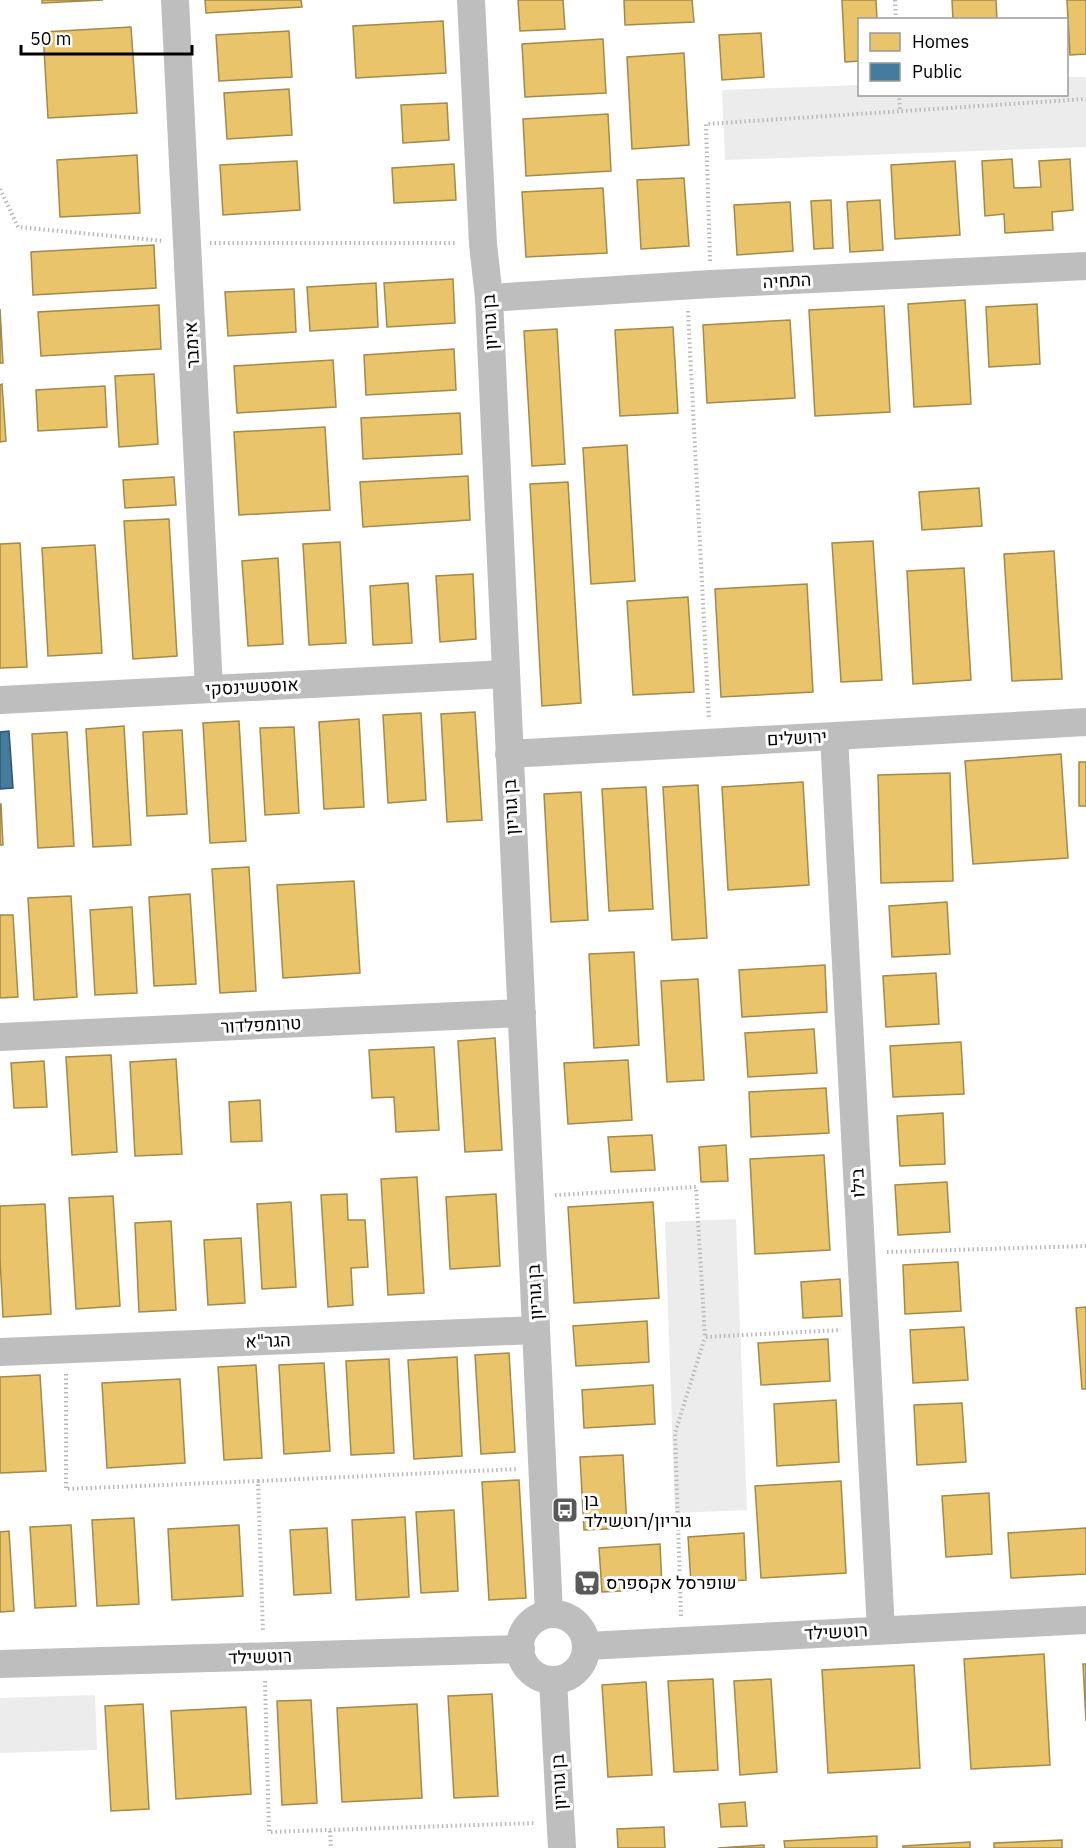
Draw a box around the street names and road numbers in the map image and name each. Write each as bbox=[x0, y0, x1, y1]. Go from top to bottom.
street label: התחיה bbox=[762, 268, 812, 293]
street label: בן גוריון bbox=[477, 293, 502, 351]
street label: אימבר bbox=[179, 321, 204, 369]
street label: אוסטשינסקי bbox=[205, 673, 299, 700]
street label: ירושלים bbox=[766, 724, 828, 751]
street label: בן גוריון bbox=[498, 778, 523, 836]
street label: טרומפלדור bbox=[220, 1011, 302, 1038]
street label: בילו bbox=[845, 1167, 870, 1198]
street label: בן גוריון bbox=[522, 1263, 547, 1321]
street label: הגר"א bbox=[245, 1328, 291, 1353]
street label: רוטשילד bbox=[804, 1618, 868, 1645]
street label: רוטשילד bbox=[228, 1644, 292, 1669]
street label: בן גוריון bbox=[546, 1753, 571, 1811]

